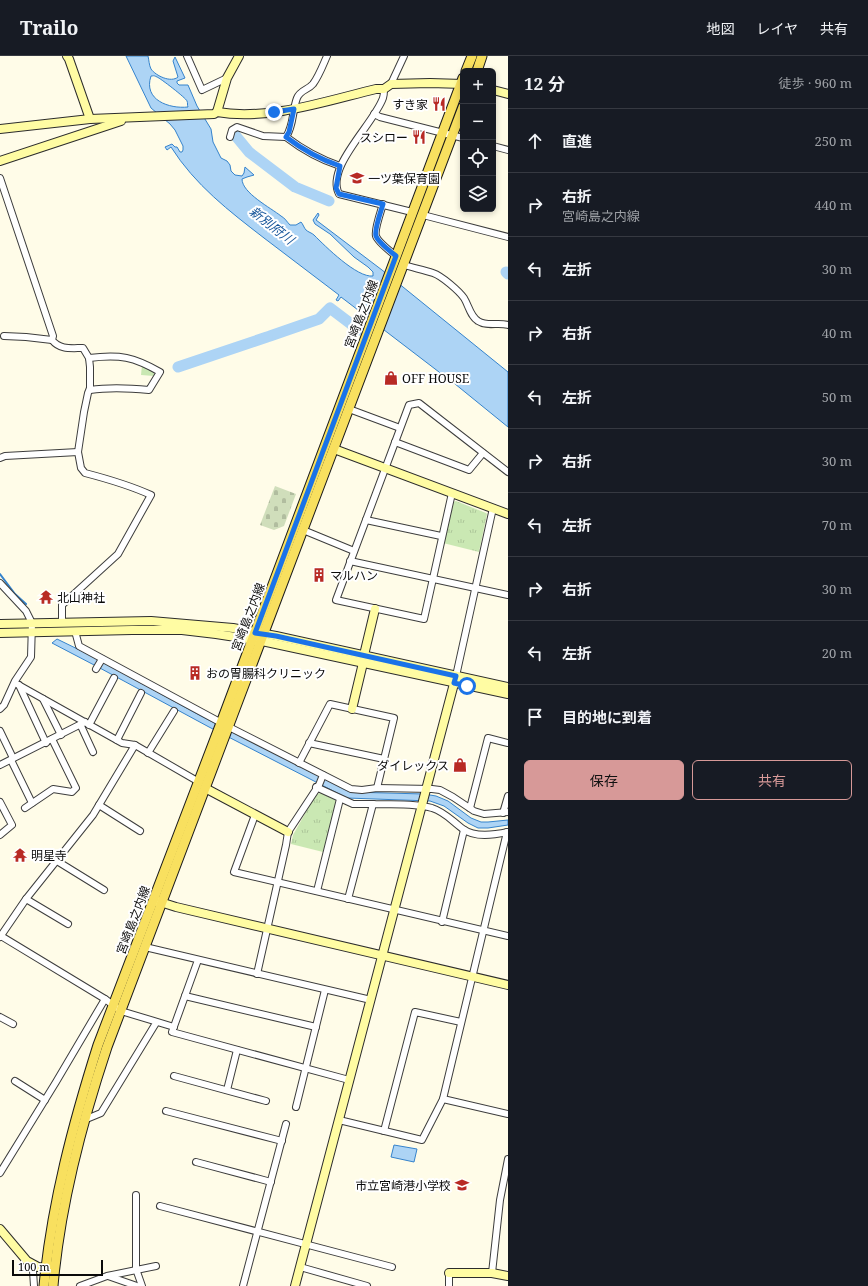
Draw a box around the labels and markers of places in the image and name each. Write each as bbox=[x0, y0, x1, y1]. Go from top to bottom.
place label: すき家 bbox=[392, 96, 428, 113]
restaurant icon: すき家 bbox=[431, 96, 447, 112]
place label: スシロー bbox=[360, 129, 408, 146]
restaurant icon: スシロー bbox=[411, 129, 427, 145]
school or university icon: 一ツ葉保育園 bbox=[349, 170, 365, 186]
place label: 一ツ葉保育園 bbox=[368, 170, 440, 187]
shop icon: OFF HOUSE bbox=[383, 370, 399, 386]
place label: OFF HOUSE bbox=[402, 370, 469, 387]
building icon: マルハン bbox=[311, 567, 327, 583]
place label: マルハン bbox=[330, 567, 378, 584]
temple icon: 北山神社 bbox=[38, 589, 54, 605]
place label: 北山神社 bbox=[57, 589, 105, 606]
building icon: おの胃腸科クリニック bbox=[187, 665, 203, 681]
place label: おの胃腸科クリニック bbox=[206, 665, 326, 682]
place label: ダイレックス bbox=[377, 757, 449, 774]
shop icon: ダイレックス bbox=[452, 757, 468, 773]
temple icon: 明星寺 bbox=[12, 847, 28, 863]
place label: 明星寺 bbox=[31, 847, 67, 864]
place label: 市立宮崎港小学校 bbox=[355, 1177, 451, 1194]
school or university icon: 市立宮崎港小学校 bbox=[454, 1177, 470, 1193]

